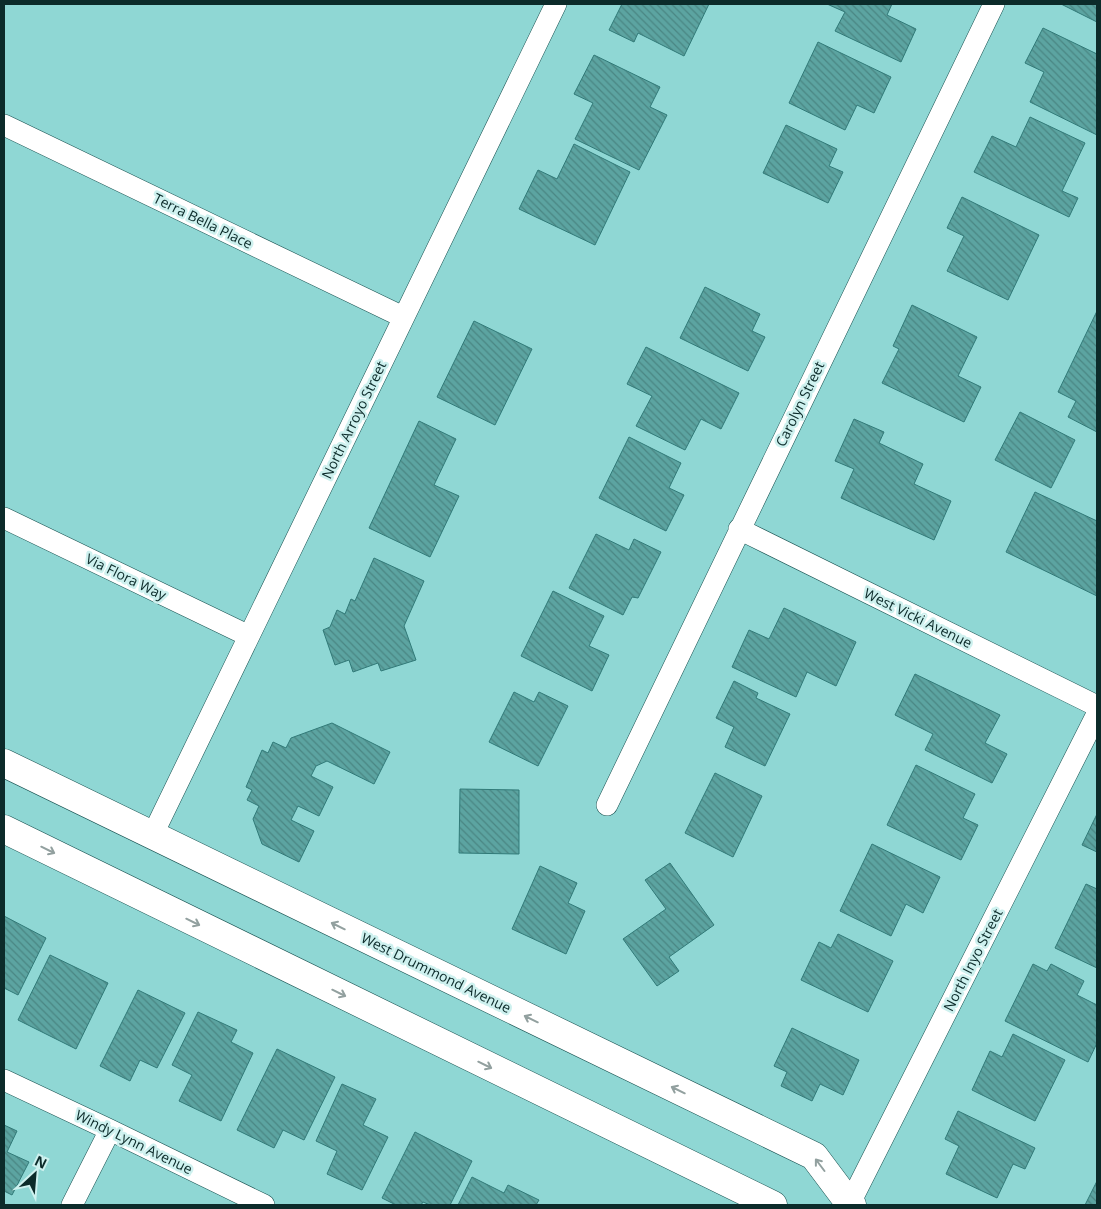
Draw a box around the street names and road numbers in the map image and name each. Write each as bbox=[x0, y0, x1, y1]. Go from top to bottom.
street label: Terra Bella Place bbox=[150, 188, 256, 253]
street label: North Arroyo Street bbox=[317, 358, 390, 482]
street label: Carolyn Street bbox=[771, 358, 828, 450]
street label: Via Flora Way bbox=[83, 549, 171, 605]
street label: West Vicki Avenue bbox=[861, 583, 976, 652]
street label: North Inyo Street bbox=[939, 905, 1007, 1014]
street label: West Drummond Avenue bbox=[358, 928, 514, 1017]
street label: Windy Lynn Avenue bbox=[72, 1105, 196, 1178]

